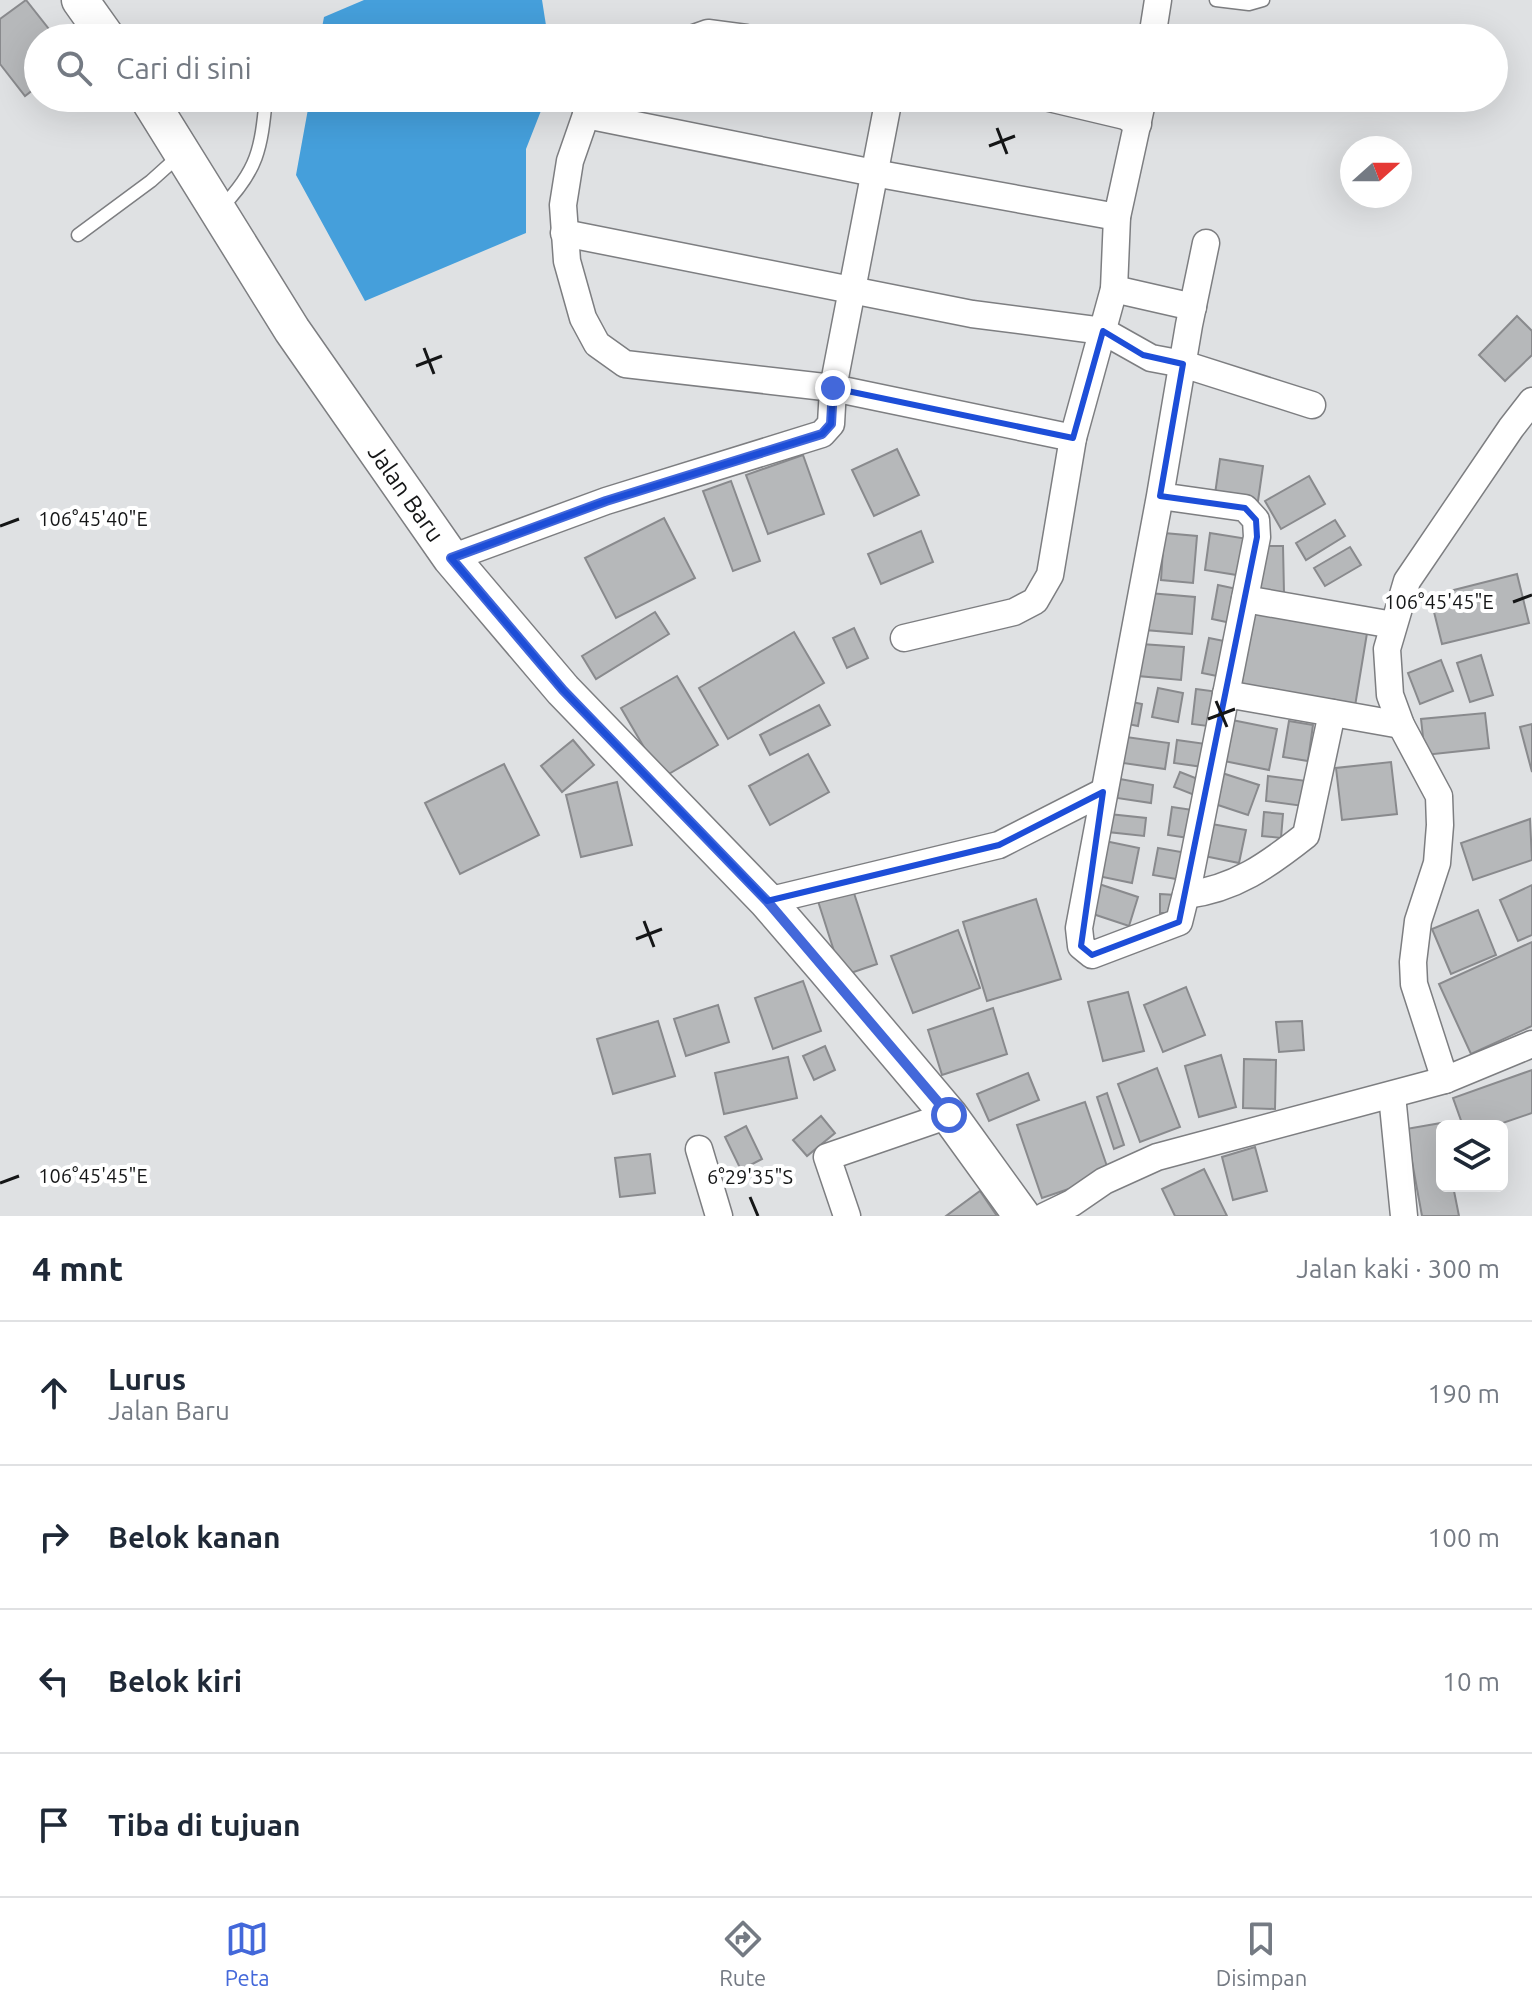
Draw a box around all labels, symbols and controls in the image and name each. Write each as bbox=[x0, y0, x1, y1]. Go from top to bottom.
search box bbox=[24, 24, 1508, 112]
icon: search bbox=[52, 46, 96, 90]
text: Cari di sini bbox=[116, 51, 252, 85]
north arrow bbox=[1340, 136, 1412, 208]
route end bbox=[815, 370, 851, 406]
street label: Jalan Baru bbox=[363, 439, 449, 547]
text: 106°45'40"E bbox=[38, 507, 148, 530]
text: 106°45'45"E bbox=[1384, 590, 1494, 613]
route start bbox=[931, 1097, 967, 1133]
map controls bbox=[1436, 1120, 1508, 1192]
button: layers bbox=[1436, 1120, 1508, 1192]
text: 106°45'45"E bbox=[38, 1164, 148, 1187]
text: 6°29'35"S bbox=[707, 1165, 793, 1188]
text: 4 mnt bbox=[32, 1249, 123, 1287]
text: Jalan kaki · 300 m bbox=[1296, 1254, 1500, 1283]
text: Lurus bbox=[108, 1362, 186, 1396]
icon: ahead bbox=[32, 1371, 76, 1415]
text: 190 m bbox=[1428, 1379, 1500, 1408]
text: Jalan Baru bbox=[108, 1396, 230, 1425]
icon: right bbox=[32, 1515, 76, 1559]
text: Belok kanan bbox=[108, 1520, 281, 1554]
text: 100 m bbox=[1428, 1523, 1500, 1552]
icon: left bbox=[32, 1659, 76, 1703]
text: Belok kiri bbox=[108, 1664, 242, 1698]
text: 10 m bbox=[1442, 1667, 1500, 1696]
icon: arrive bbox=[32, 1803, 76, 1847]
text: Tiba di tujuan bbox=[108, 1808, 301, 1842]
tab: Peta bbox=[225, 1917, 270, 1990]
tab: Rute bbox=[719, 1917, 766, 1990]
tab: Disimpan bbox=[1216, 1917, 1307, 1990]

